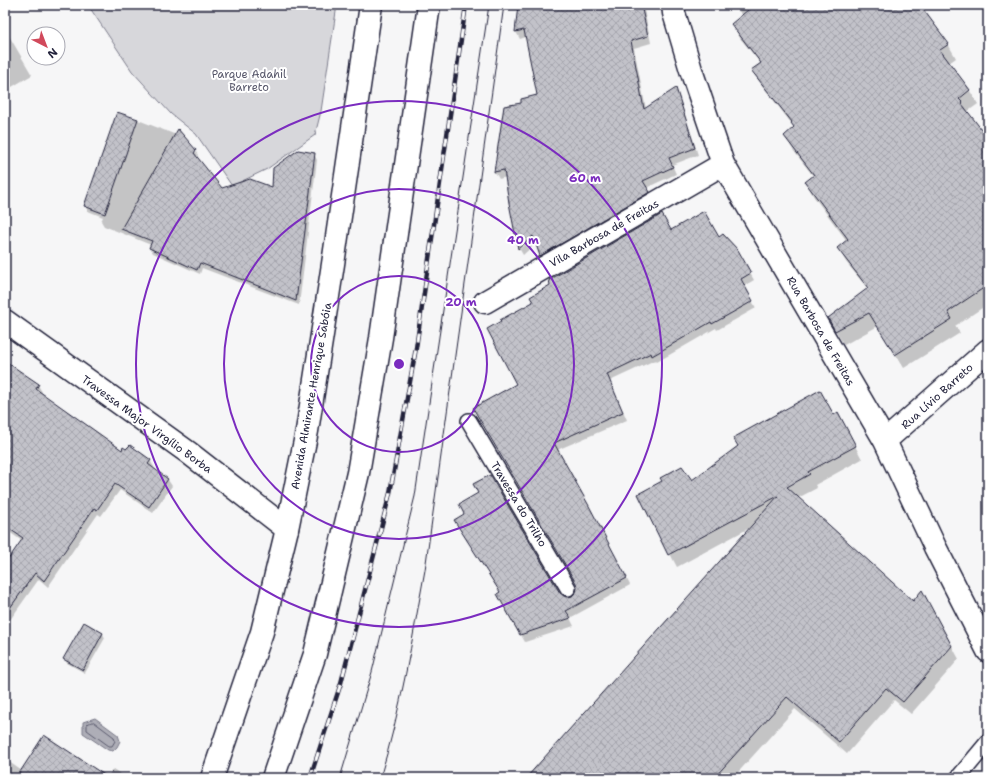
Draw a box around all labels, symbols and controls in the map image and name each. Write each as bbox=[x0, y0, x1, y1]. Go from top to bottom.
north arrow bbox=[26, 26, 66, 66]
text: N bbox=[44, 45, 61, 62]
park label: Parque Adahil Barreto bbox=[212, 67, 287, 95]
text: 60 m bbox=[569, 170, 601, 186]
street label: Vila Barbosa de Freitas bbox=[547, 196, 662, 271]
text: 40 m bbox=[507, 232, 539, 248]
street label: Rua Barbosa de Freitas bbox=[783, 274, 858, 389]
text: 20 m bbox=[445, 294, 477, 310]
street label: Avenida Almirante Henrique Sabóia bbox=[288, 301, 335, 491]
centre of rings bbox=[392, 357, 406, 371]
street label: Rua Lívio Barreto bbox=[898, 360, 977, 433]
street label: Travessa Major Virgílio Borba bbox=[78, 372, 215, 477]
street label: Travessa do Trilho bbox=[487, 459, 550, 550]

